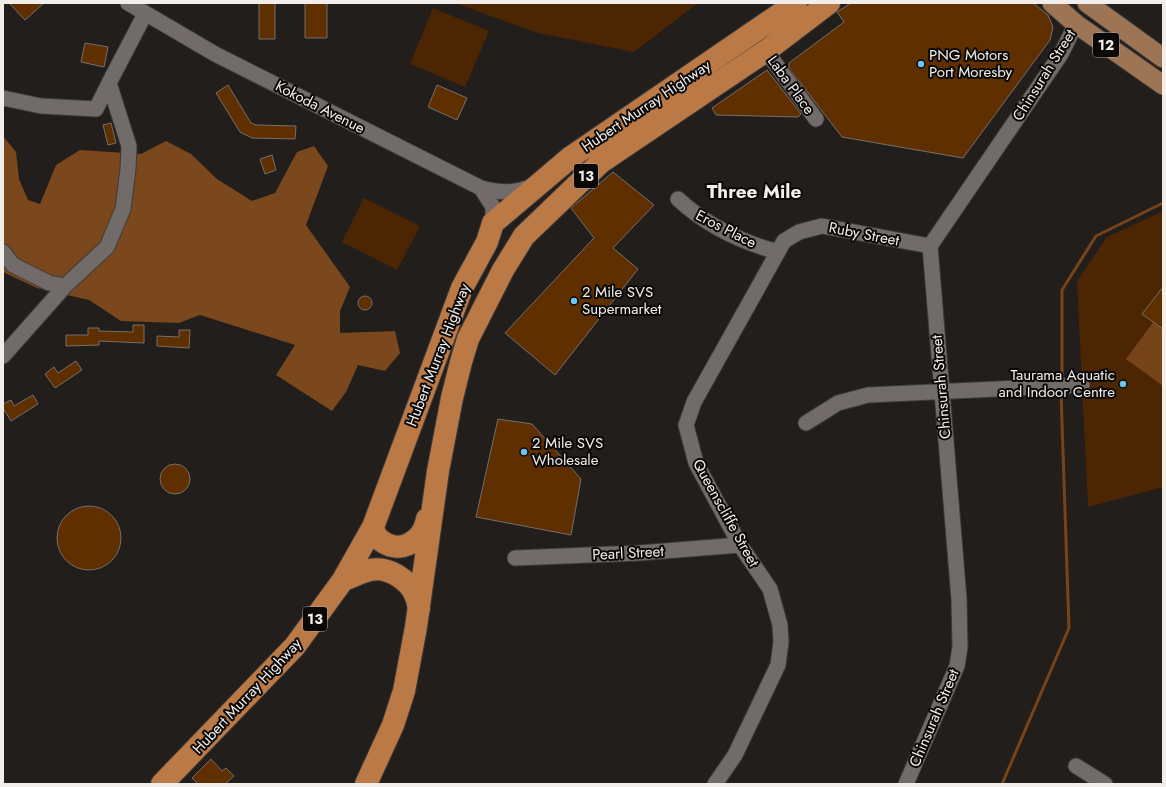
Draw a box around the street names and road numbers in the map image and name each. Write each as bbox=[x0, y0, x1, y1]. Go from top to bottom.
street label: Chinsurah Street bbox=[1007, 25, 1081, 125]
road number: 12 bbox=[1093, 33, 1119, 57]
street label: Laba Place bbox=[762, 51, 820, 119]
street label: Hubert Murray Highway bbox=[577, 54, 715, 158]
street label: Kokoda Avenue bbox=[271, 75, 369, 139]
road number: 13 bbox=[574, 164, 598, 188]
street label: Eros Place bbox=[692, 204, 761, 254]
street label: Ruby Street bbox=[827, 216, 902, 252]
street label: Hubert Murray Highway bbox=[401, 280, 476, 430]
street label: Chinsurah Street bbox=[925, 334, 957, 440]
street label: Queenscliffe Street bbox=[687, 455, 765, 571]
street label: Pearl Street bbox=[592, 540, 665, 566]
road number: 13 bbox=[303, 607, 327, 631]
street label: Hubert Murray Highway bbox=[187, 633, 307, 759]
street label: Chinsurah Street bbox=[903, 665, 965, 770]

